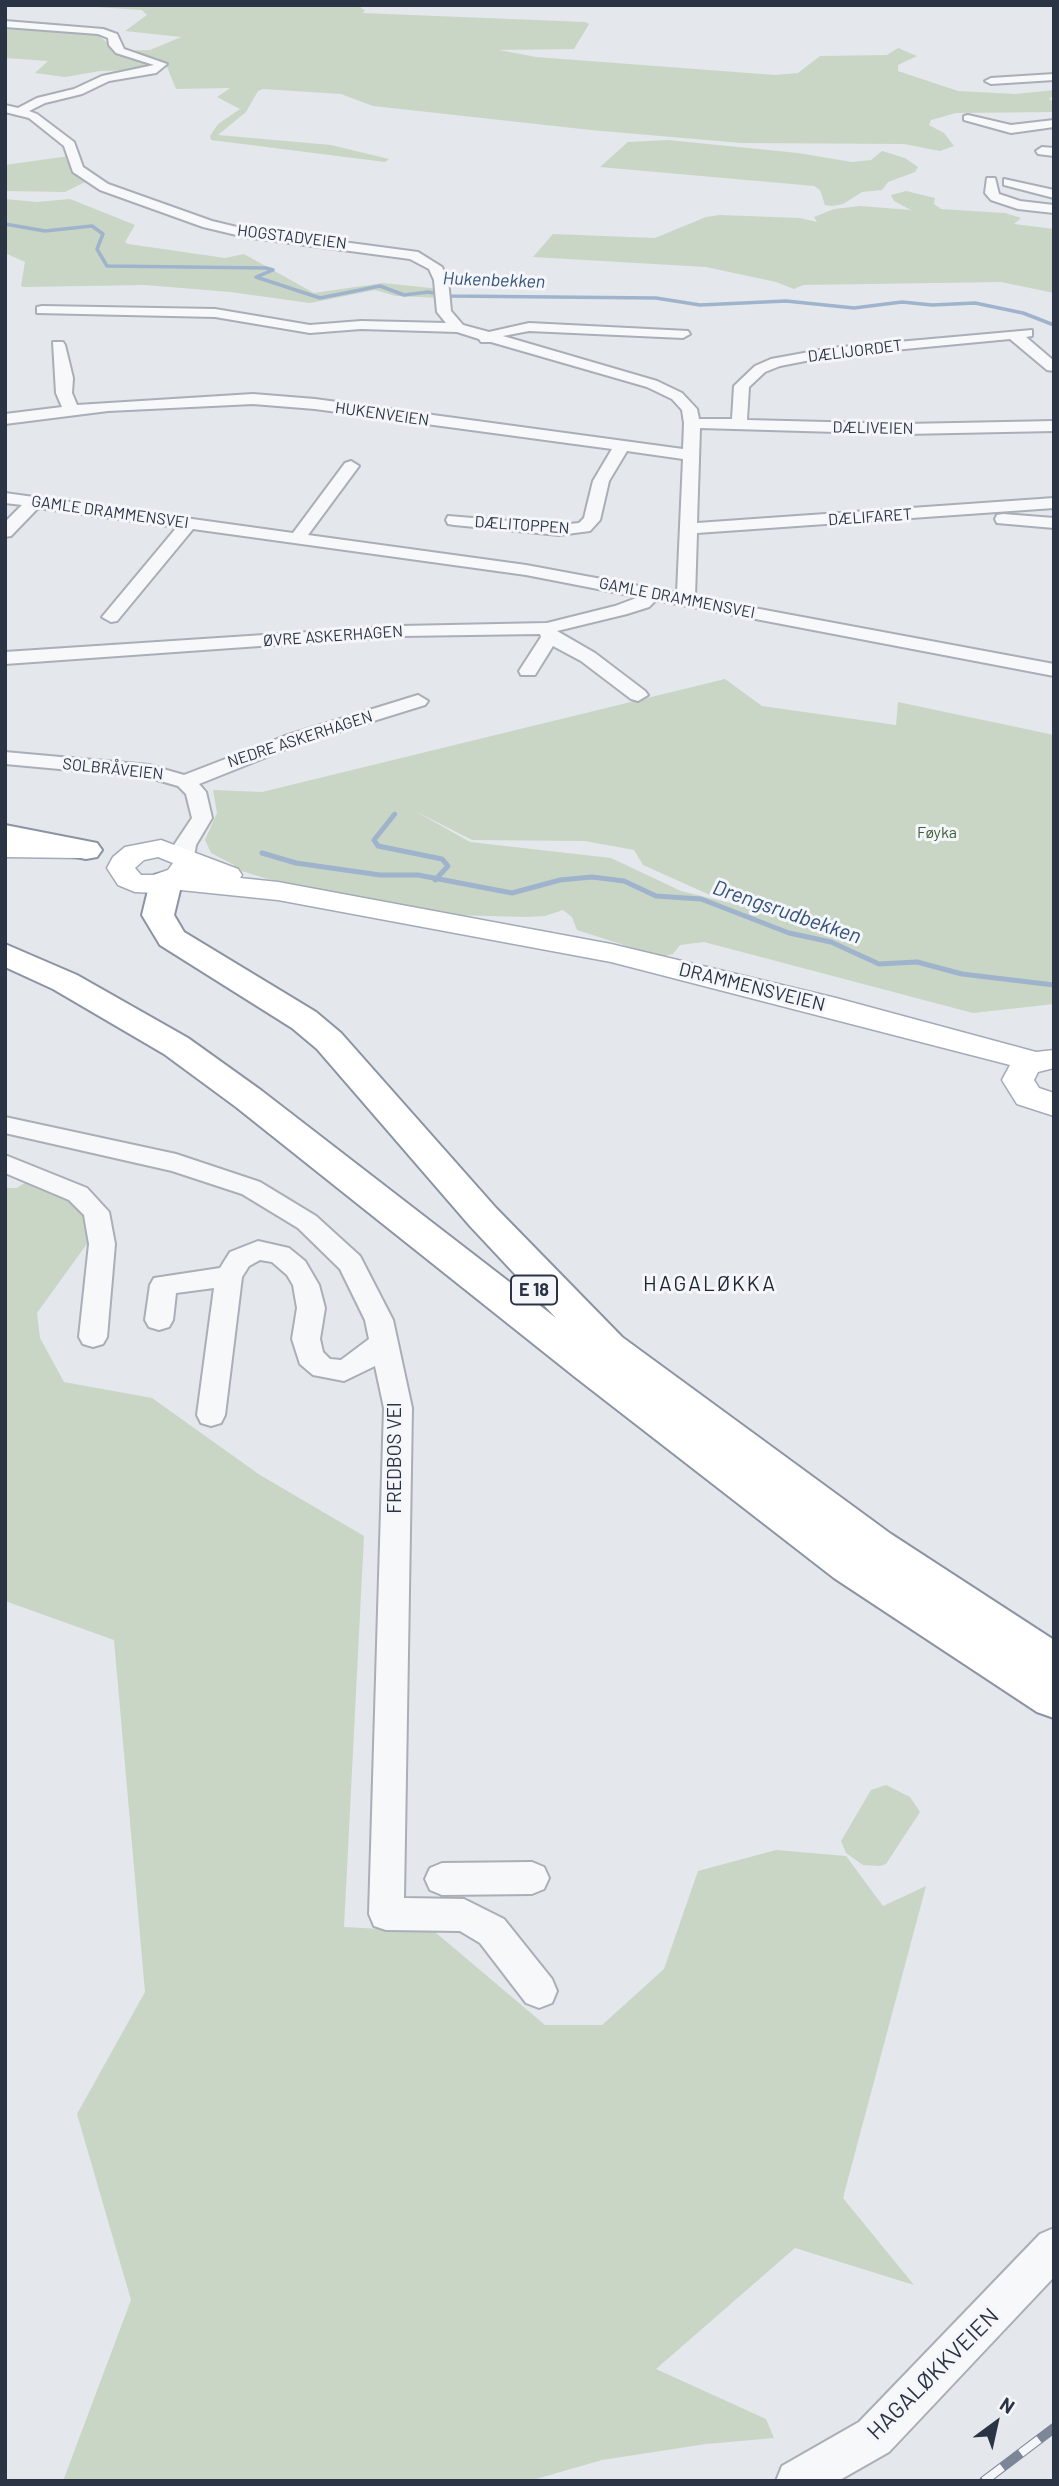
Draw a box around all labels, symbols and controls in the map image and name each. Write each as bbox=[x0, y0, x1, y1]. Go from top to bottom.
street label: HOGSTADVEIEN bbox=[236, 221, 348, 253]
water label: Hukenbekken bbox=[442, 267, 546, 293]
street label: DÆLIJORDET bbox=[807, 336, 903, 366]
street label: HUKENVEIEN bbox=[334, 398, 430, 430]
street label: DÆLIVEIEN bbox=[832, 418, 914, 438]
street label: GAMLE DRAMMENSVEI bbox=[30, 491, 190, 533]
street label: DÆLIFARET bbox=[827, 504, 913, 530]
street label: DÆLITOPPEN bbox=[474, 512, 570, 538]
street label: GAMLE DRAMMENSVEI bbox=[597, 573, 757, 623]
street label: ØVRE ASKERHAGEN bbox=[262, 622, 404, 650]
street label: NEDRE ASKERHAGEN bbox=[225, 707, 375, 771]
street label: SOLBRÅVEIEN bbox=[62, 754, 164, 784]
park label: Føyka bbox=[917, 823, 957, 843]
water label: Drengsrudbekken bbox=[709, 875, 865, 949]
street label: DRAMMENSVEIEN bbox=[677, 958, 827, 1016]
district label: HAGALØKKA bbox=[644, 1271, 776, 1297]
road number: E 18 bbox=[511, 1275, 557, 1304]
street label: FREDBOS VEI bbox=[384, 1402, 406, 1514]
street label: HAGALØKKVEIEN bbox=[861, 2302, 1005, 2446]
north arrow bbox=[961, 2388, 1031, 2458]
text: N bbox=[996, 2392, 1019, 2418]

